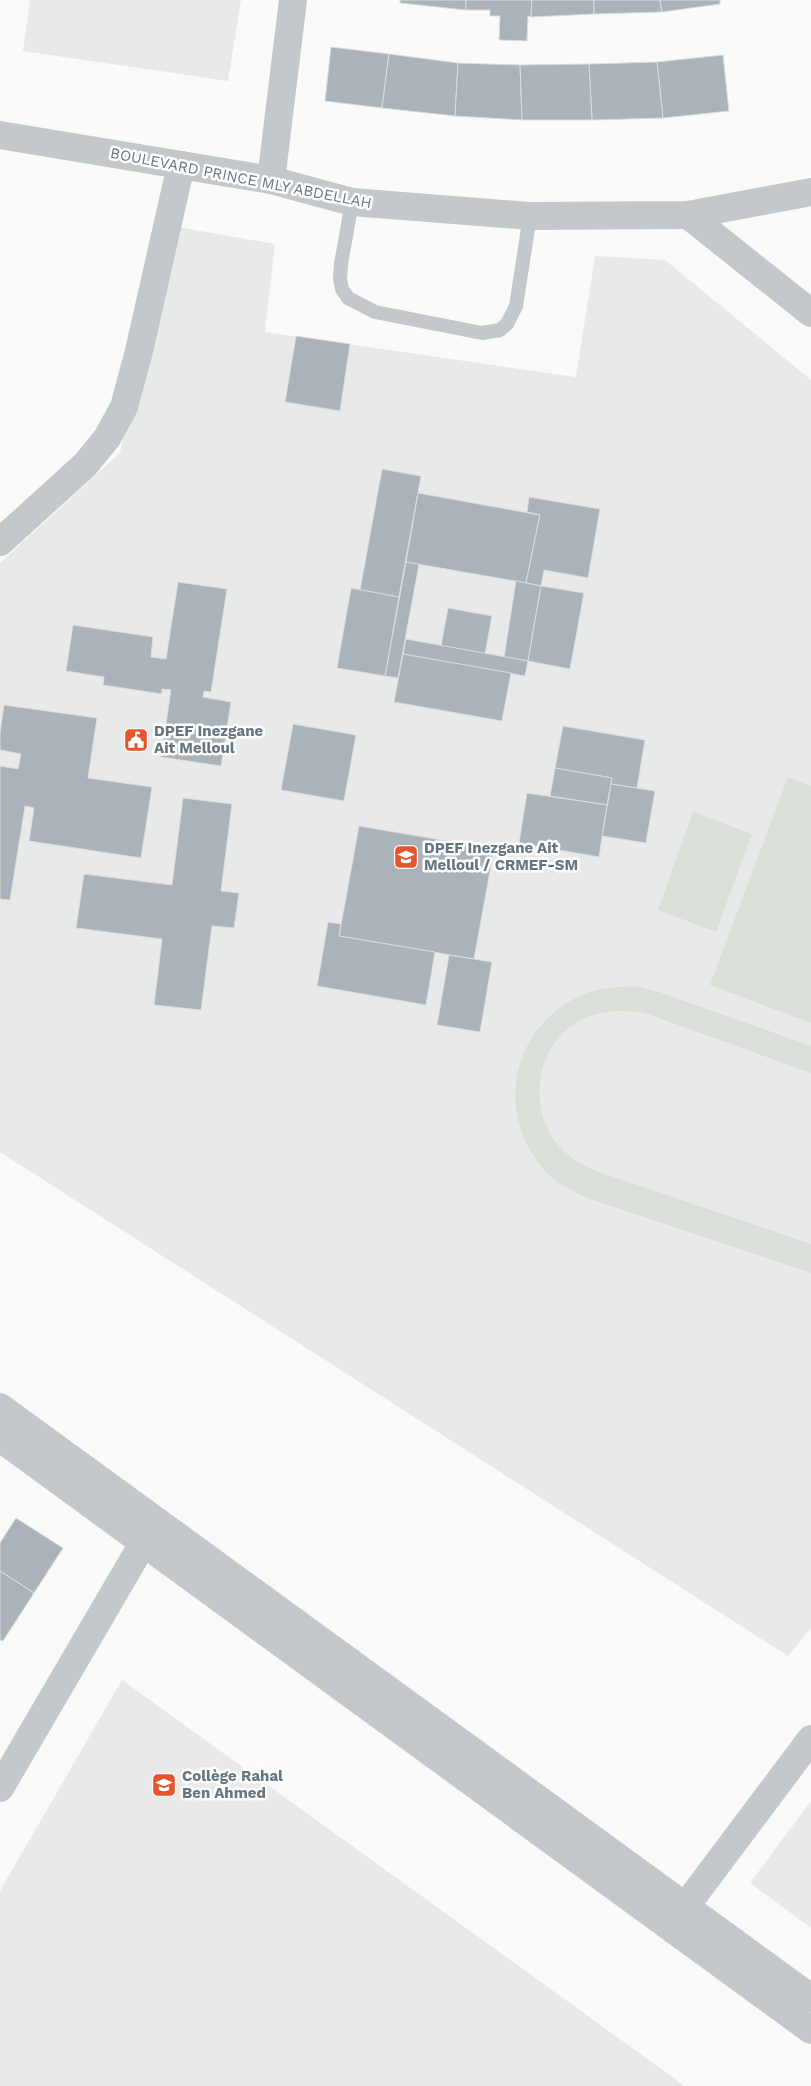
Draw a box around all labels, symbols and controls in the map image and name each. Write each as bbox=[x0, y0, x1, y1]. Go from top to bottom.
street label: BOULEVARD PRINCE MLY ABDELLAH bbox=[109, 144, 373, 212]
place label: DPEF Inezgane Ait Melloul bbox=[154, 722, 263, 757]
public building icon: DPEF Inezgane Ait Melloul bbox=[123, 727, 149, 753]
place label: DPEF Inezgane Ait Melloul / CRMEF-SM bbox=[424, 839, 578, 874]
school or university icon: DPEF Inezgane Ait Melloul / CRMEF-SM bbox=[393, 844, 419, 870]
place label: Collège Rahal Ben Ahmed bbox=[182, 1767, 283, 1802]
school or university icon: Collège Rahal Ben Ahmed bbox=[151, 1772, 177, 1798]

